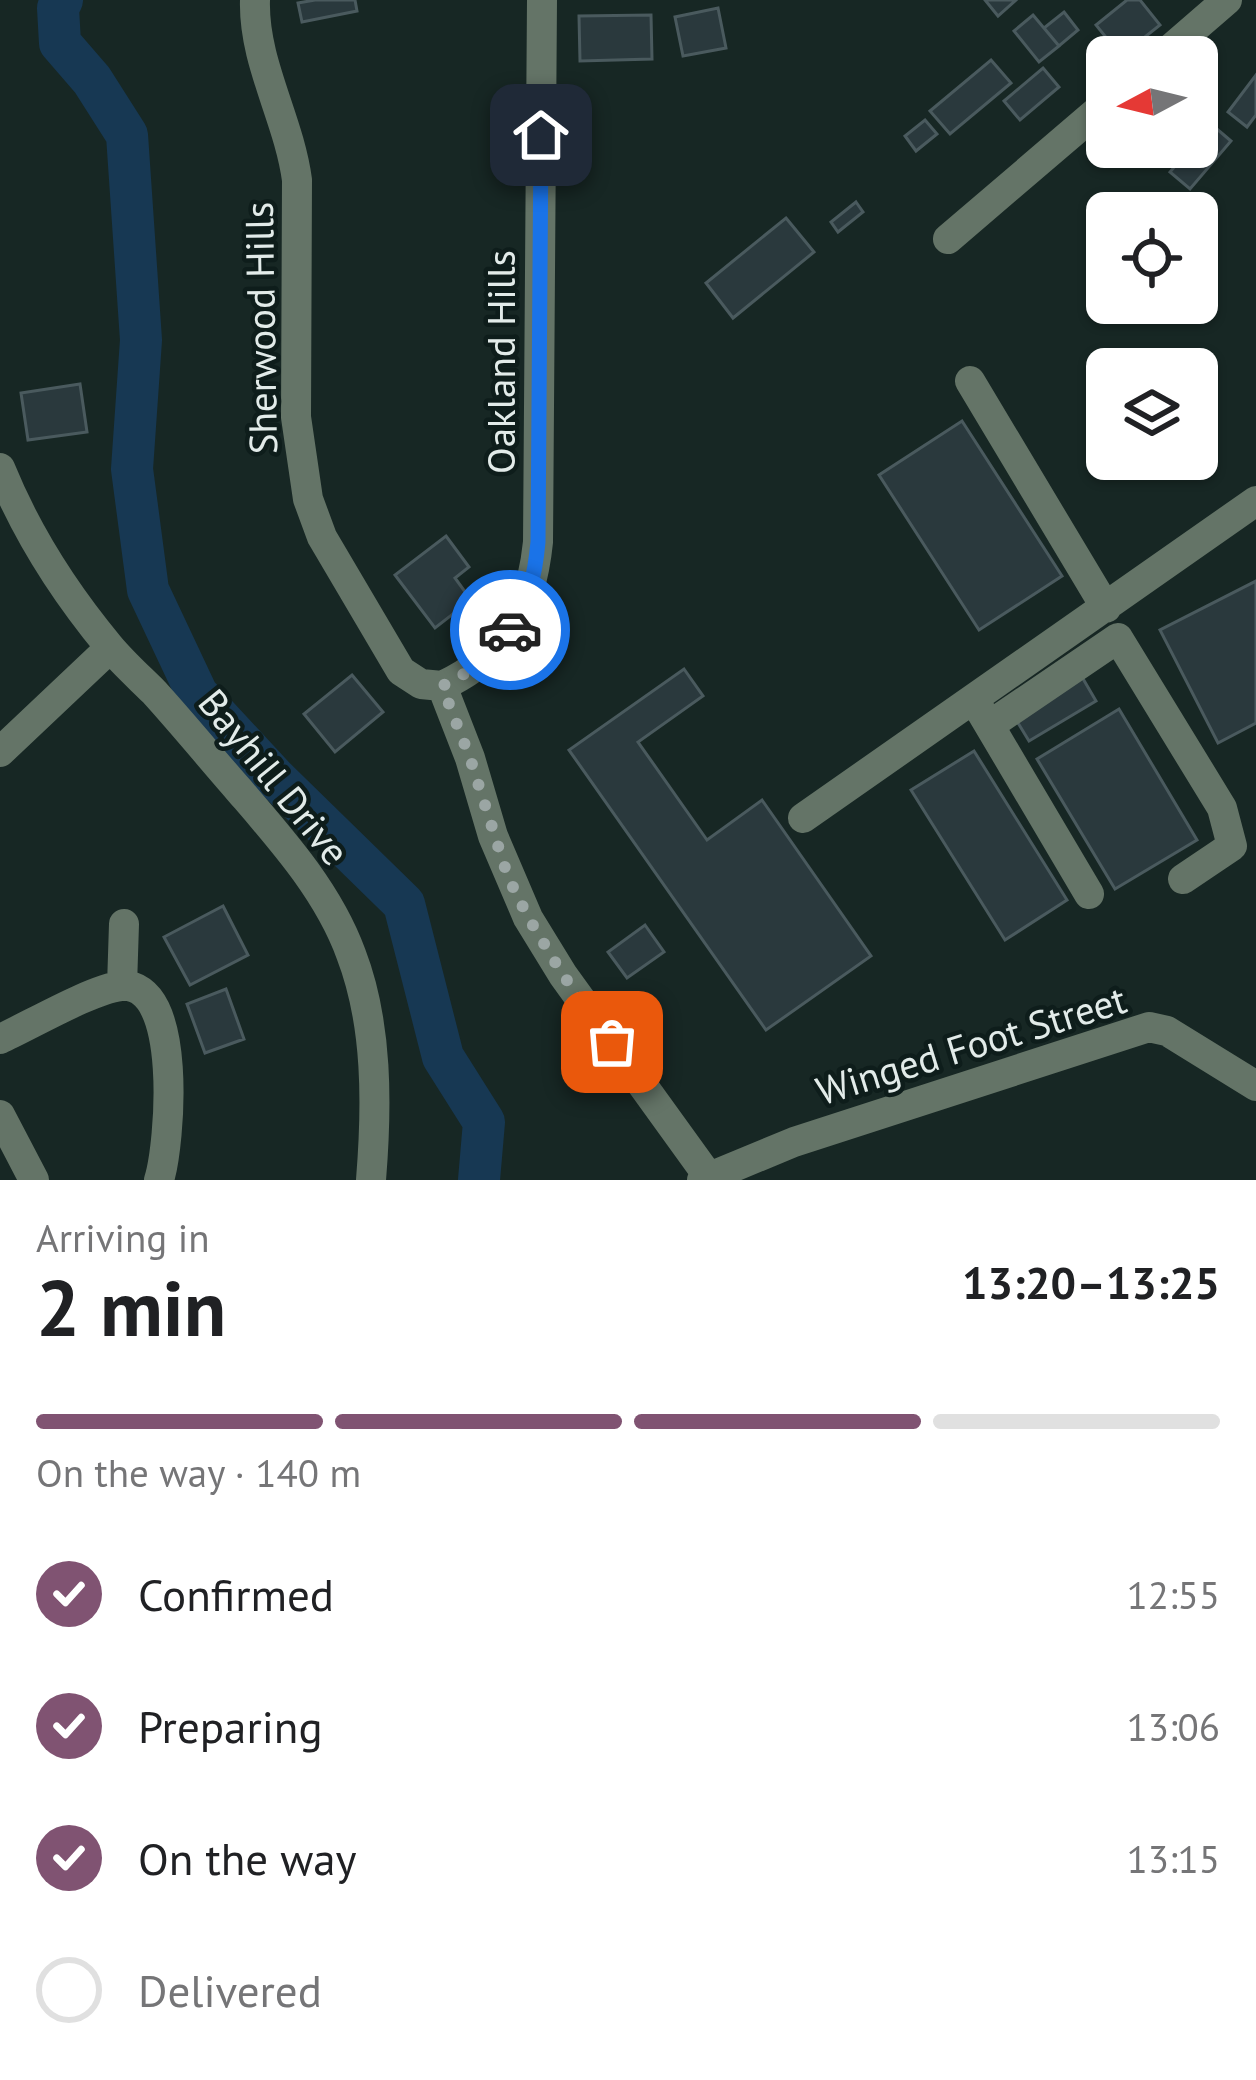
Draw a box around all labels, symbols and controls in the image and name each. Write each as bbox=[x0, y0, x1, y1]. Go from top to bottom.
north arrow bbox=[1086, 36, 1218, 168]
map controls bbox=[1086, 36, 1218, 480]
pin bbox=[490, 84, 592, 186]
icon: home bbox=[508, 102, 574, 168]
button: locate bbox=[1086, 192, 1218, 324]
street label: Sherwood Hills bbox=[233, 201, 288, 455]
street label: Oakland Hills bbox=[475, 250, 526, 474]
button: layers bbox=[1086, 348, 1218, 480]
courier bbox=[450, 570, 570, 690]
icon: car bbox=[477, 597, 543, 663]
street label: Bayhill Drive bbox=[188, 678, 361, 875]
street label: Winged Foot Street bbox=[810, 973, 1132, 1116]
pin bbox=[561, 991, 663, 1093]
icon: bag bbox=[579, 1009, 645, 1075]
text: Arriving in bbox=[36, 1212, 210, 1263]
text: 13:20–13:25 bbox=[962, 1253, 1220, 1311]
text: 2 min bbox=[36, 1257, 226, 1358]
text: On the way · 140 m bbox=[36, 1447, 361, 1498]
icon: check bbox=[36, 1561, 102, 1627]
text: Confirmed bbox=[138, 1565, 334, 1623]
text: 12:55 bbox=[1126, 1569, 1220, 1620]
icon: check bbox=[36, 1693, 102, 1759]
text: Preparing bbox=[138, 1697, 323, 1755]
text: 13:06 bbox=[1126, 1701, 1220, 1752]
icon: check bbox=[36, 1825, 102, 1891]
text: On the way bbox=[138, 1829, 357, 1887]
text: 13:15 bbox=[1126, 1833, 1220, 1884]
text: Delivered bbox=[138, 1961, 322, 2019]

